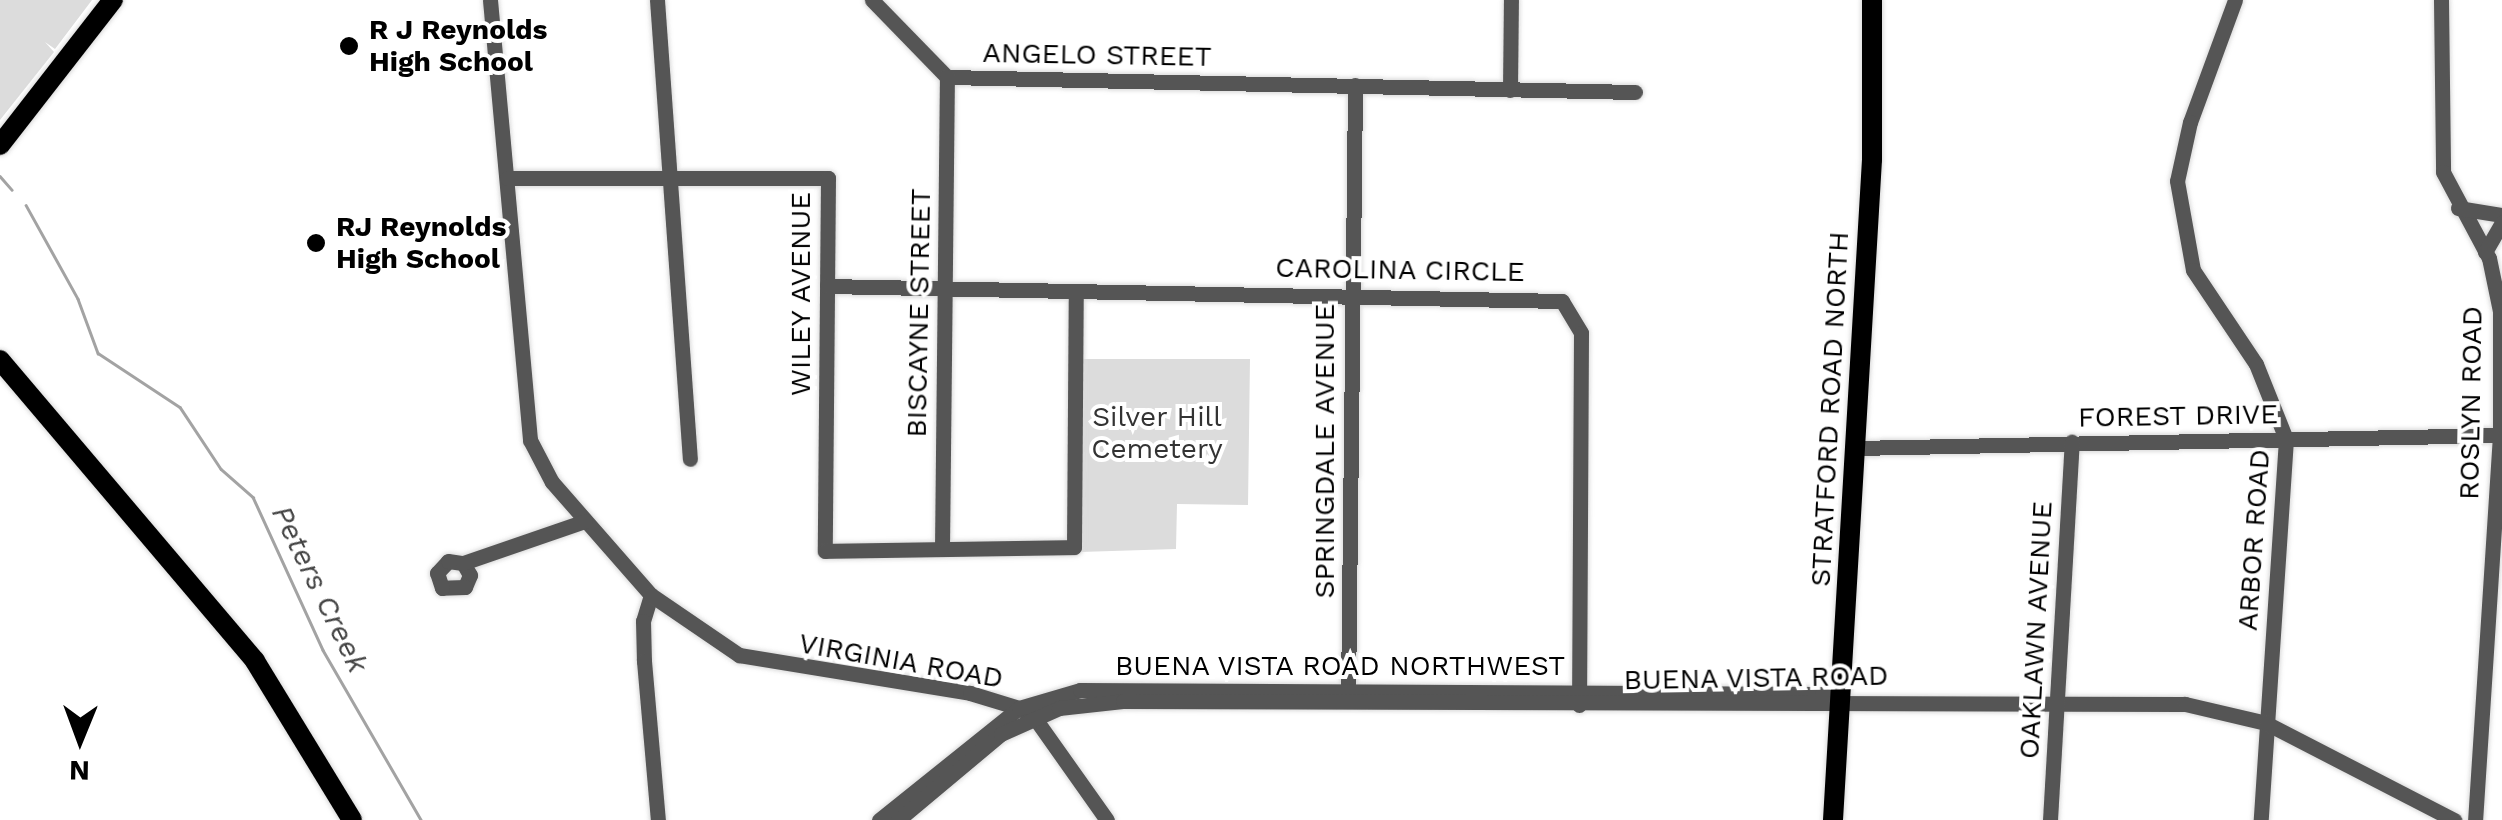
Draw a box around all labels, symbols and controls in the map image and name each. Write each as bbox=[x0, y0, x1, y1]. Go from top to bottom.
place label: R J Reynolds High School bbox=[369, 13, 548, 79]
marker: R J Reynolds High School bbox=[338, 35, 360, 57]
street label: ANGELO STREET bbox=[982, 36, 1212, 74]
street label: BISCAYNE STREET bbox=[900, 188, 938, 438]
street label: WILEY AVENUE bbox=[784, 191, 818, 397]
place label: RJ Reynolds High School bbox=[336, 210, 506, 276]
street label: STRATFORD ROAD NORTH bbox=[1804, 231, 1856, 587]
marker: RJ Reynolds High School bbox=[305, 232, 327, 254]
street label: CAROLINA CIRCLE bbox=[1274, 251, 1526, 289]
street label: SPRINGDALE AVENUE bbox=[1308, 303, 1342, 599]
street label: ROSLYN ROAD bbox=[2453, 306, 2489, 500]
street label: FOREST DRIVE bbox=[2077, 397, 2279, 435]
park label: Silver Hill Cemetery bbox=[1091, 400, 1223, 466]
street label: ARBOR ROAD bbox=[2231, 448, 2277, 632]
water label: Peters Creek bbox=[264, 499, 376, 679]
street label: OAKLAWN AVENUE bbox=[2012, 500, 2060, 760]
street label: VIRGINIA ROAD bbox=[796, 626, 1006, 696]
street label: BUENA VISTA ROAD NORTHWEST bbox=[1113, 649, 1567, 683]
street label: BUENA VISTA ROAD bbox=[1622, 659, 1890, 697]
north arrow bbox=[30, 690, 130, 790]
text: N bbox=[69, 754, 90, 787]

